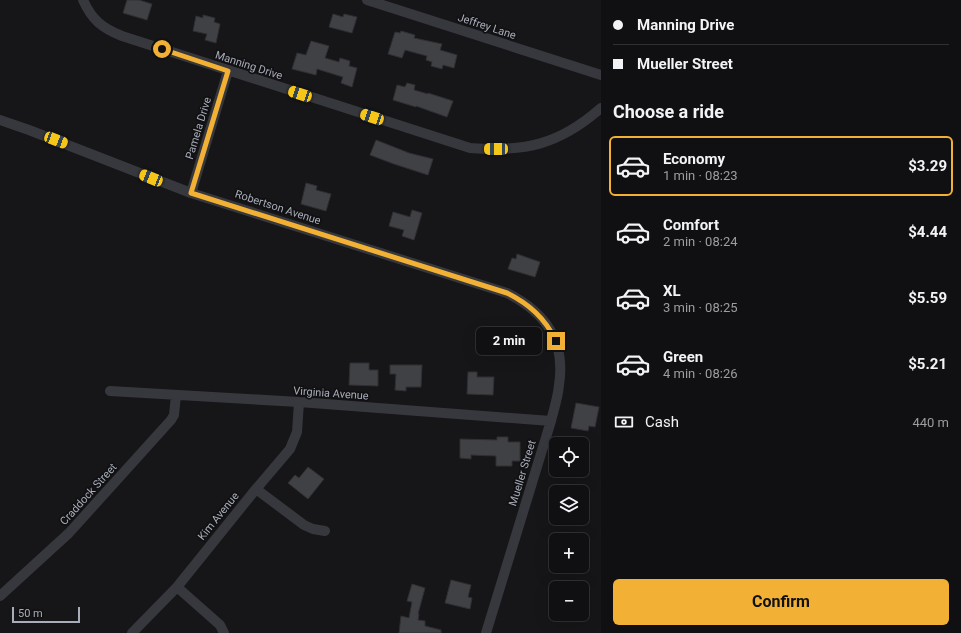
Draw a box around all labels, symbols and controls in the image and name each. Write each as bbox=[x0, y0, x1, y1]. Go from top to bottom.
street label: Jeffrey Lane bbox=[456, 11, 518, 42]
text: Manning Drive bbox=[637, 16, 734, 34]
route start bbox=[153, 40, 171, 58]
street label: Manning Drive bbox=[213, 48, 284, 83]
text: Mueller Street bbox=[637, 55, 733, 73]
car bbox=[287, 85, 313, 103]
street label: Pamela Drive bbox=[183, 95, 214, 161]
text: Choose a ride bbox=[613, 101, 724, 122]
car bbox=[359, 108, 385, 126]
car bbox=[43, 130, 69, 150]
car bbox=[484, 143, 508, 155]
icon: car bbox=[615, 148, 651, 184]
text: Economy bbox=[663, 150, 725, 168]
text: $3.29 bbox=[908, 157, 947, 175]
car bbox=[138, 168, 164, 188]
text: 1 min · 08:23 bbox=[663, 168, 738, 183]
street label: Robertson Avenue bbox=[233, 187, 323, 228]
icon: car bbox=[615, 214, 651, 250]
text: Comfort bbox=[663, 216, 719, 234]
text: $4.44 bbox=[908, 223, 947, 241]
text: 2 min · 08:24 bbox=[663, 234, 738, 249]
icon: car bbox=[615, 280, 651, 316]
text: XL bbox=[663, 282, 681, 300]
text: $5.59 bbox=[908, 289, 947, 307]
text: 3 min · 08:25 bbox=[663, 300, 738, 315]
callout: 2 min bbox=[476, 327, 542, 355]
route end bbox=[547, 332, 565, 350]
text: 2 min bbox=[493, 333, 525, 348]
icon: car bbox=[615, 346, 651, 382]
text: Green bbox=[663, 348, 703, 366]
text: $5.21 bbox=[908, 355, 947, 373]
text: 4 min · 08:26 bbox=[663, 366, 738, 381]
street label: Virginia Avenue bbox=[293, 384, 369, 403]
icon: cash bbox=[613, 411, 635, 433]
text: Cash bbox=[645, 413, 679, 431]
text: 440 m bbox=[912, 415, 949, 430]
map controls bbox=[549, 437, 589, 621]
button: locate bbox=[549, 437, 589, 477]
street label: Mueller Street bbox=[506, 438, 539, 508]
street label: Craddock Street bbox=[57, 461, 120, 528]
button: layers bbox=[549, 485, 589, 525]
street label: Kim Avenue bbox=[195, 490, 242, 543]
button: + bbox=[549, 533, 589, 573]
button: Confirm bbox=[613, 579, 949, 625]
button: − bbox=[549, 581, 589, 621]
scale bar bbox=[12, 605, 80, 624]
text: 50 m bbox=[18, 607, 43, 620]

